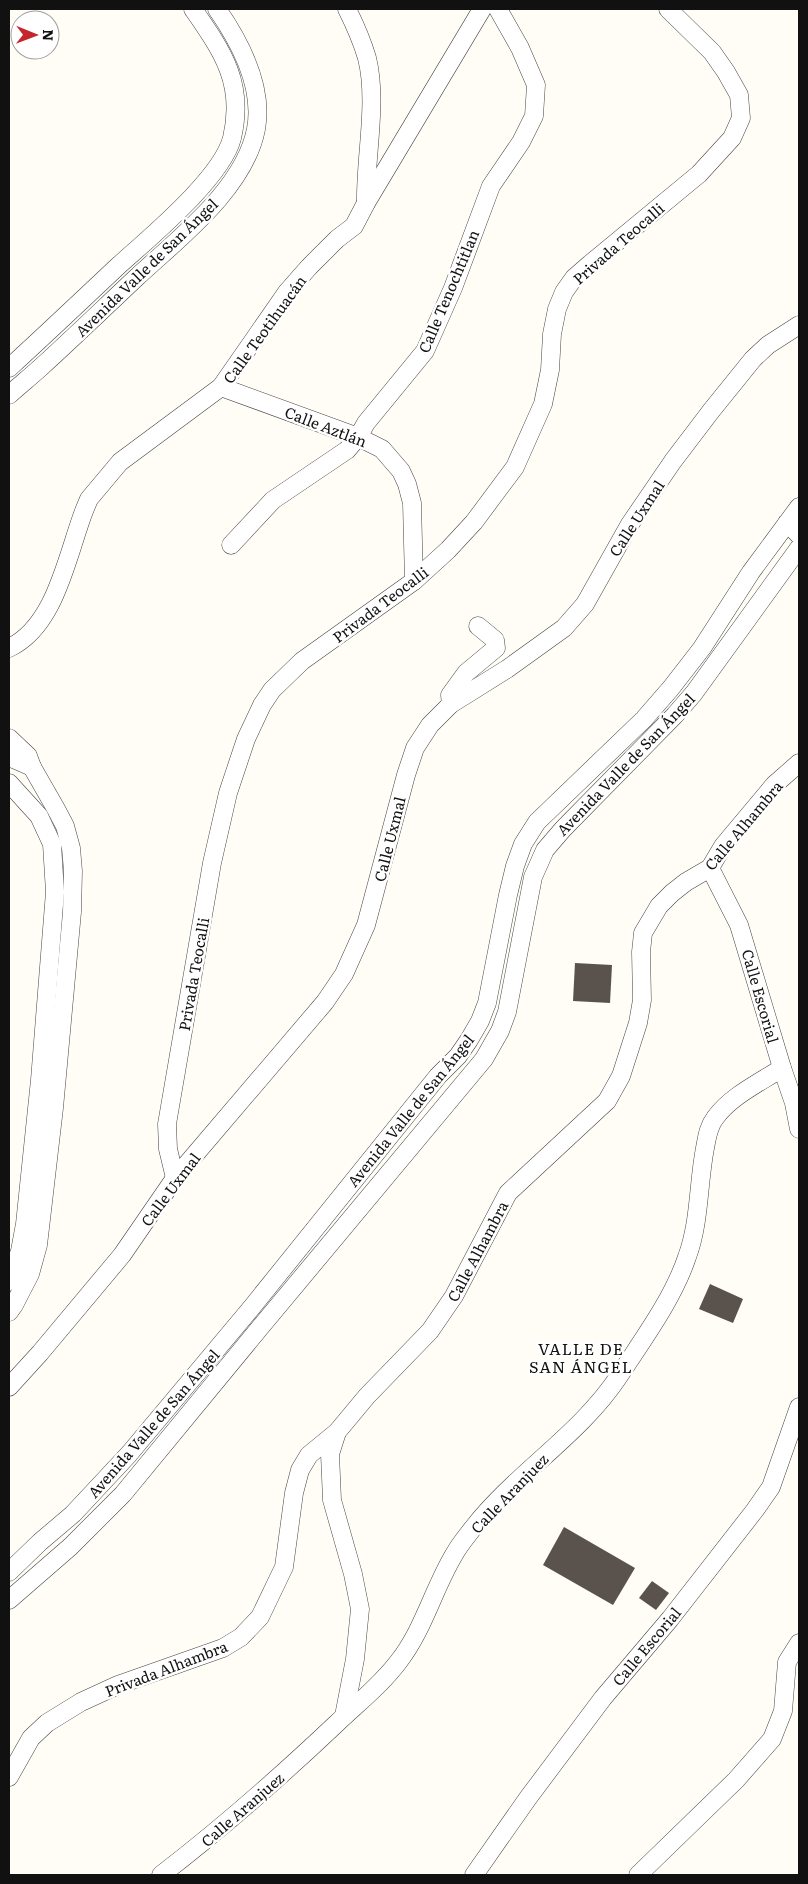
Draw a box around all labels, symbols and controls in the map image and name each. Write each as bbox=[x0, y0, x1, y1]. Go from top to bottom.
north arrow bbox=[10, 10, 60, 60]
text: N bbox=[39, 29, 59, 42]
street label: Avenida Valle de San Ángel bbox=[69, 193, 223, 341]
street label: Privada Teocalli bbox=[567, 197, 669, 289]
street label: Calle Tenochtitlan bbox=[412, 226, 484, 356]
street label: Calle Teotihuacán bbox=[217, 270, 311, 388]
street label: Calle Aztlán bbox=[282, 400, 370, 452]
street label: Calle Uxmal bbox=[603, 475, 669, 561]
street label: Privada Teocalli bbox=[327, 560, 433, 648]
street label: Avenida Valle de San Ángel bbox=[551, 687, 699, 841]
street label: Calle Alhambra bbox=[698, 774, 788, 875]
street label: Calle Uxmal bbox=[367, 794, 411, 884]
street label: Privada Teocalli bbox=[172, 915, 214, 1033]
street label: Calle Escorial bbox=[737, 946, 785, 1046]
street label: Avenida Valle de San Ángel bbox=[341, 1029, 479, 1191]
street label: Calle Uxmal bbox=[135, 1147, 205, 1231]
street label: Calle Alhambra bbox=[441, 1196, 514, 1306]
district label: VALLE DE SAN ÁNGEL bbox=[529, 1336, 633, 1378]
street label: Avenida Valle de San Ángel bbox=[82, 1344, 224, 1502]
street label: Calle Aranjuez bbox=[465, 1448, 553, 1538]
street label: Calle Escorial bbox=[606, 1602, 686, 1690]
street label: Privada Alhambra bbox=[101, 1634, 232, 1702]
street label: Calle Aranjuez bbox=[195, 1766, 289, 1852]

